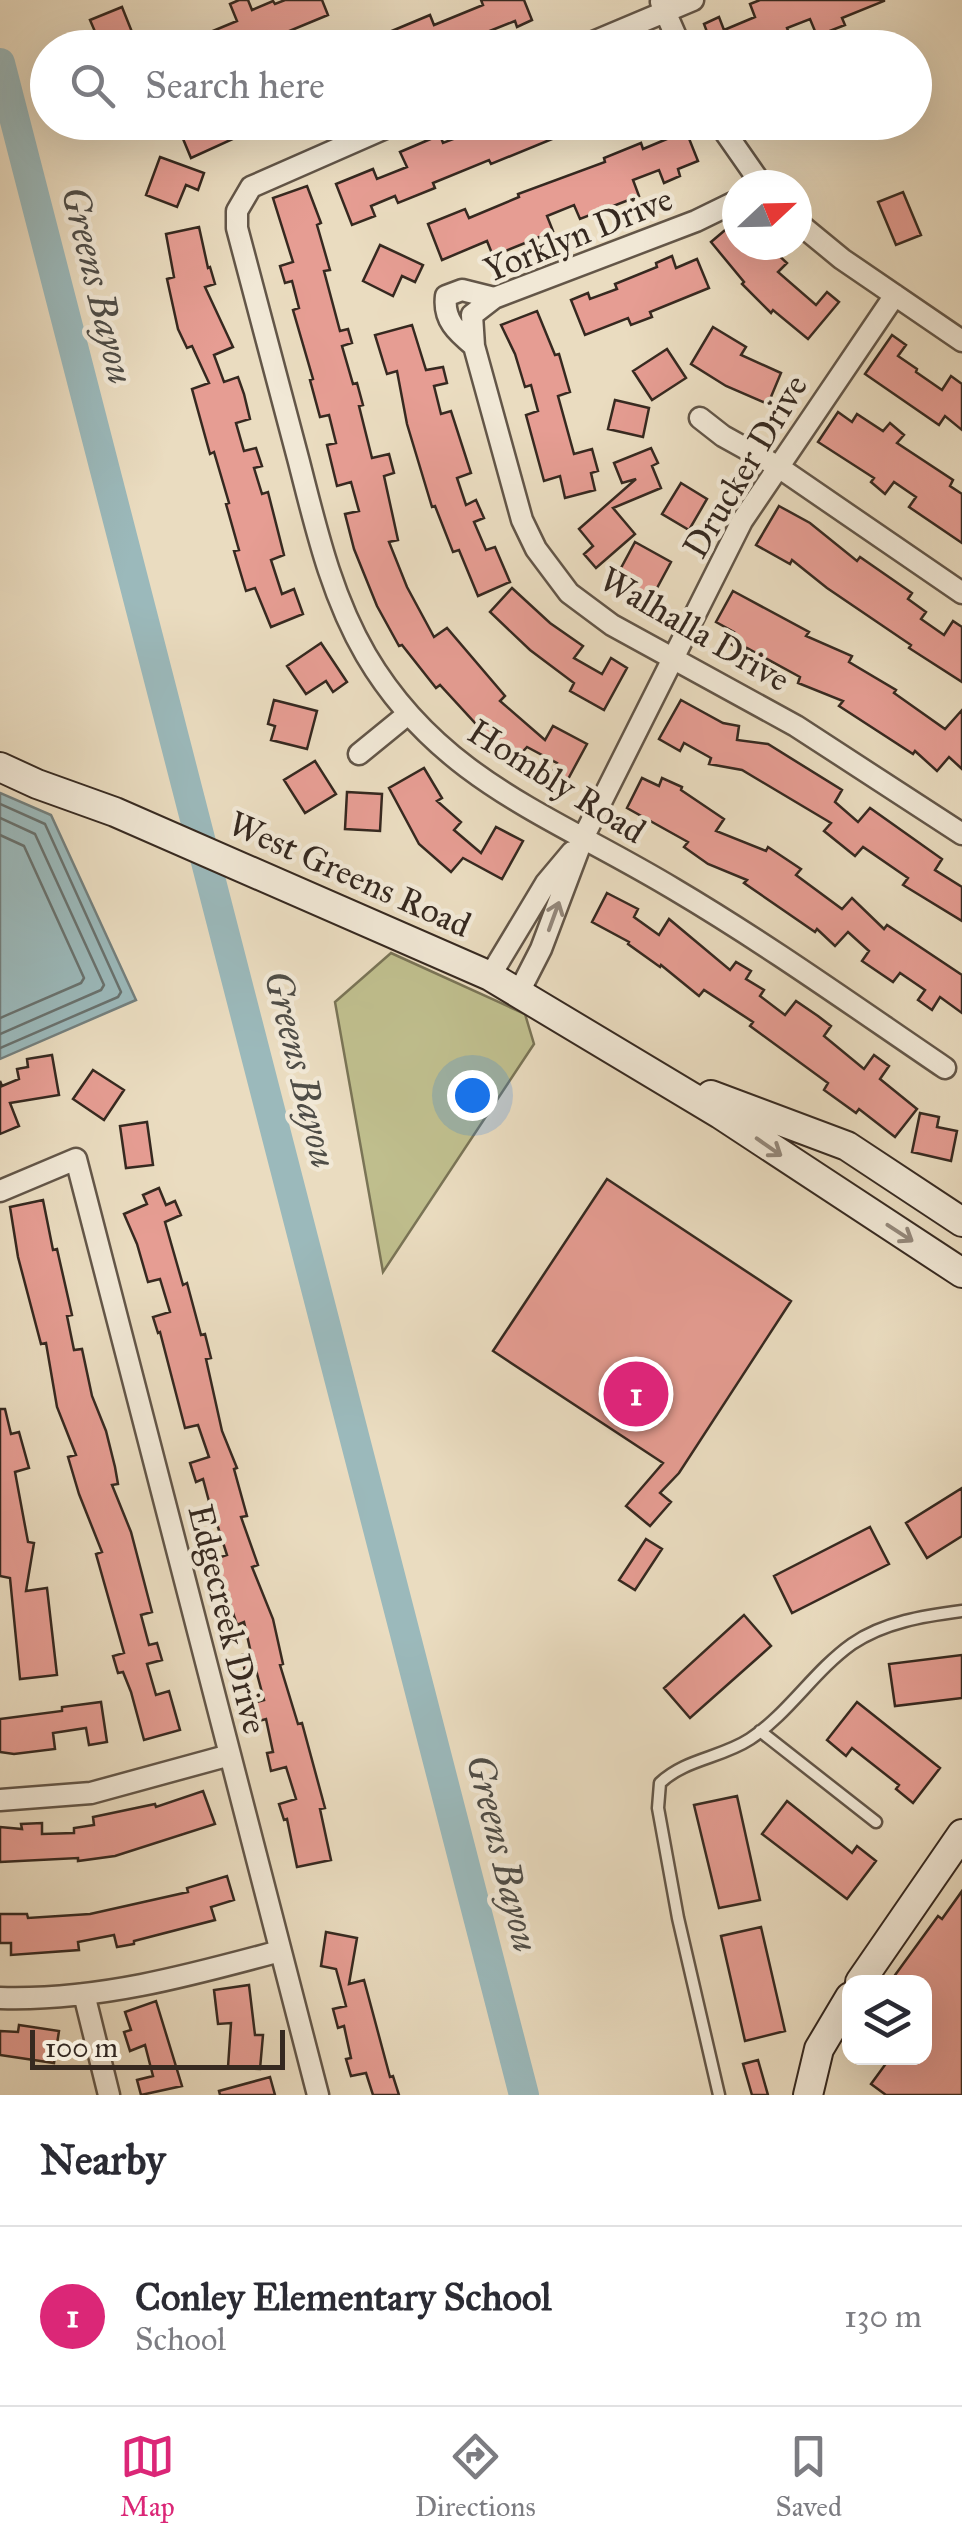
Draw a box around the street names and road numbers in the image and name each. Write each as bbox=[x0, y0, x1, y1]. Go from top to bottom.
street label: Yorklyn Drive bbox=[478, 177, 679, 292]
street label: Drucker Drive bbox=[674, 367, 817, 566]
street label: Walhalla Drive bbox=[592, 558, 797, 701]
street label: Hombly Road bbox=[460, 710, 654, 853]
street label: West Greens Road bbox=[222, 802, 478, 947]
street label: Edgecreek Drive bbox=[178, 1500, 277, 1738]

